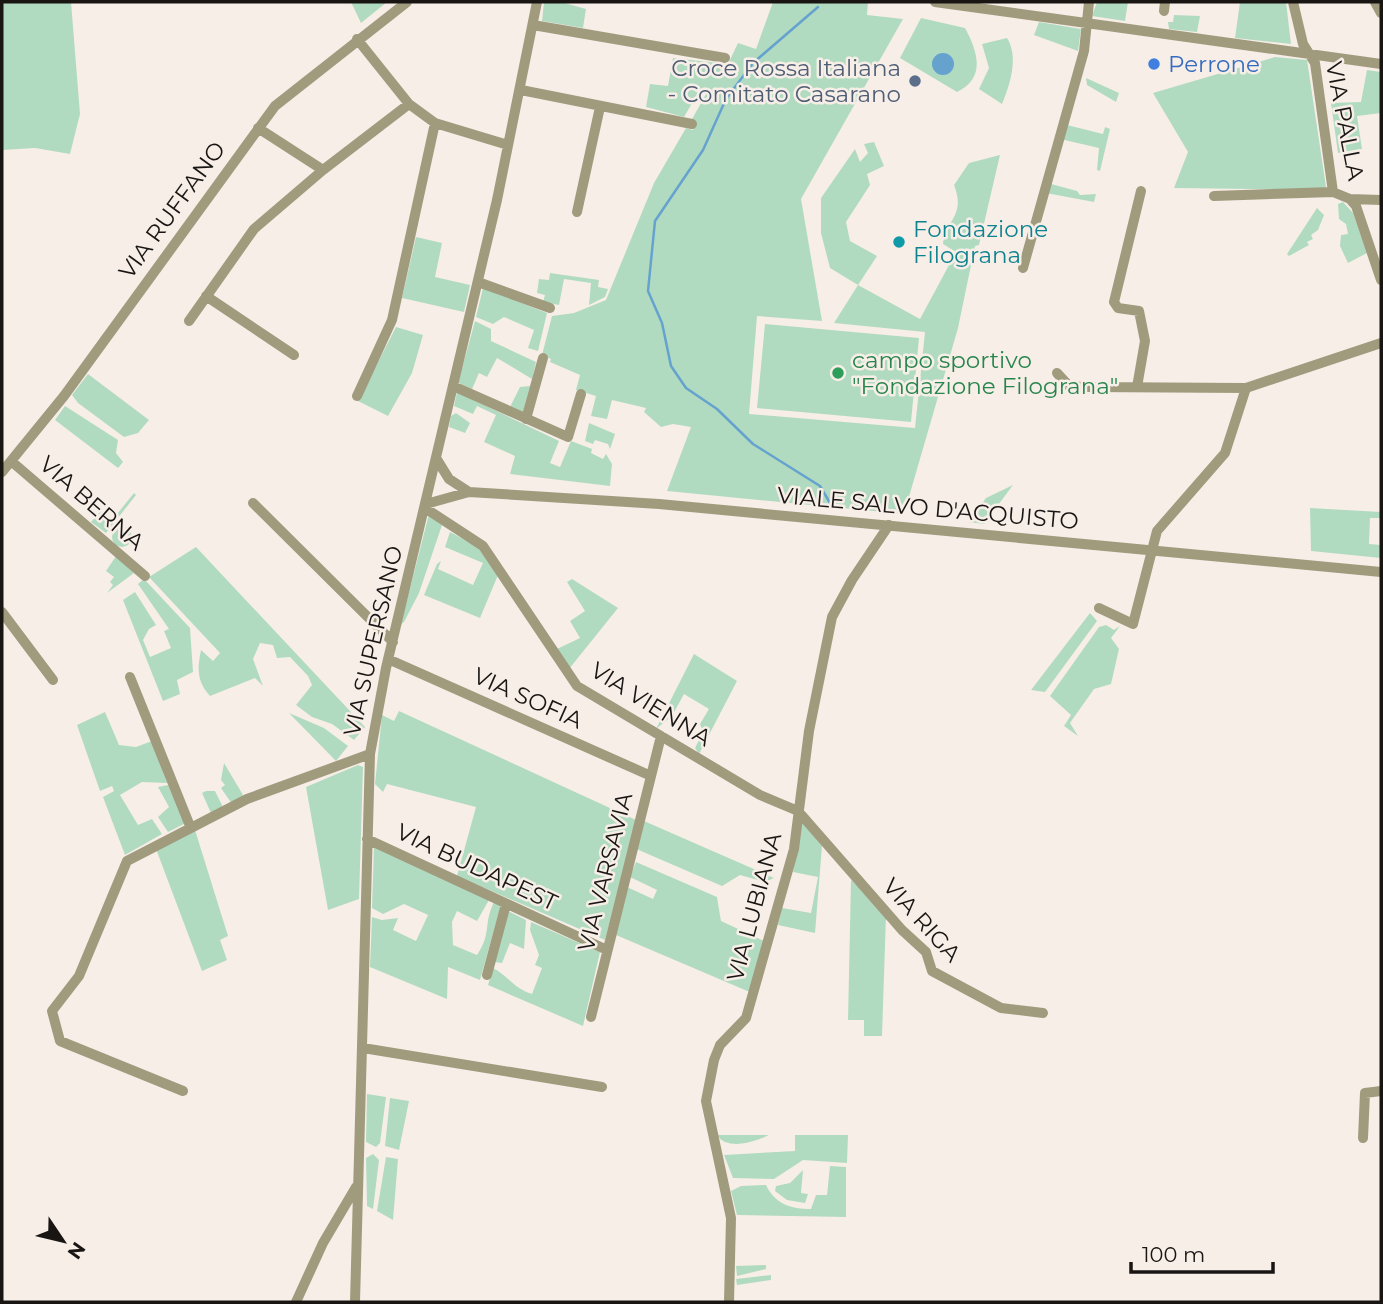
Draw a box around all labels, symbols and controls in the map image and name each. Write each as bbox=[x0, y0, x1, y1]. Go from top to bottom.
place label: Perrone bbox=[1168, 50, 1260, 78]
place label: Croce Rossa Italiana - Comitato Casarano bbox=[667, 54, 901, 108]
marker: Perrone bbox=[1146, 56, 1162, 72]
street label: VIA PALLA bbox=[1320, 59, 1370, 183]
marker: Croce Rossa Italiana - Comitato Casarano bbox=[907, 73, 923, 89]
street label: VIA RUFFANO bbox=[113, 136, 231, 284]
place label: Fondazione Filograna bbox=[913, 215, 1048, 269]
marker: Fondazione Filograna bbox=[891, 234, 907, 250]
place label: campo sportivo "Fondazione Filograna" bbox=[852, 346, 1118, 400]
marker: campo sportivo "Fondazione Filograna" bbox=[830, 365, 846, 381]
street label: VIA BERNA bbox=[34, 450, 151, 556]
street label: VIALE SALVO D'ACQUISTO bbox=[776, 481, 1080, 535]
street label: VIA SUPERSANO bbox=[337, 543, 409, 739]
street label: VIA VIENNA bbox=[585, 656, 717, 752]
street label: VIA SOFIA bbox=[469, 661, 587, 735]
street label: VIA VARSAVIA bbox=[572, 789, 638, 954]
street label: VIA BUDAPEST bbox=[392, 817, 563, 917]
street label: VIA LUBIANA bbox=[721, 829, 787, 984]
street label: VIA RIGA bbox=[877, 872, 967, 968]
north arrow bbox=[28, 1206, 98, 1276]
scale bar bbox=[1131, 1230, 1273, 1274]
text: N bbox=[63, 1238, 90, 1263]
text: 100 m bbox=[1142, 1242, 1205, 1267]

